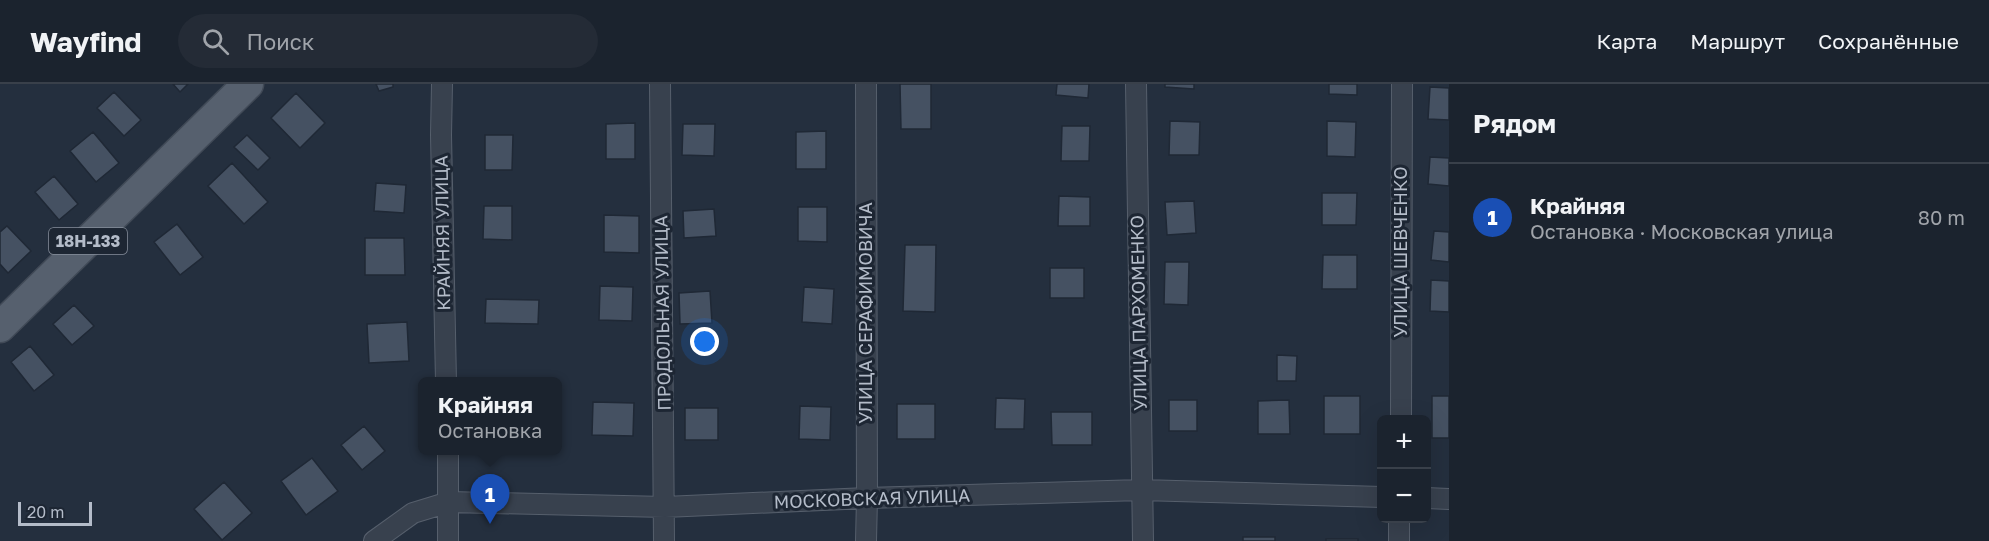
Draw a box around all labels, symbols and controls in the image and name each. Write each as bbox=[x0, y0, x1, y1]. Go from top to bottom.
search box bbox=[178, 14, 598, 68]
text: Wayfind bbox=[30, 25, 142, 58]
icon: search bbox=[199, 25, 232, 58]
text: Поиск bbox=[247, 28, 314, 55]
text: Карта bbox=[1596, 28, 1657, 54]
text: Маршрут bbox=[1690, 28, 1785, 54]
text: Сохранённые bbox=[1818, 28, 1959, 54]
text: Рядом bbox=[1473, 108, 1556, 139]
street label: КРАЙНЯЯ УЛИЦА bbox=[430, 155, 454, 311]
street label: УЛИЦА ШЕВЧЕНКО bbox=[1389, 166, 1411, 338]
text: Крайняя bbox=[1530, 192, 1625, 219]
street label: УЛИЦА СЕРАФИМОВИЧА bbox=[854, 202, 876, 424]
text: 1 bbox=[1487, 205, 1498, 229]
text: 80 m bbox=[1918, 205, 1965, 229]
street label: ПРОДОЛЬНАЯ УЛИЦА bbox=[649, 215, 675, 411]
street label: УЛИЦА ПАРХОМЕНКО bbox=[1125, 215, 1151, 411]
text: Остановка · Московская улица bbox=[1530, 219, 1834, 243]
road number: 18Н-133 bbox=[49, 228, 127, 254]
your location bbox=[690, 327, 719, 356]
popup bbox=[418, 377, 562, 455]
text: Крайняя bbox=[438, 391, 533, 418]
map controls bbox=[1377, 415, 1431, 523]
button: + bbox=[1377, 415, 1431, 469]
text: Остановка bbox=[438, 418, 542, 442]
button: − bbox=[1377, 469, 1431, 523]
pin: 1 bbox=[470, 474, 510, 524]
street label: МОСКОВСКАЯ УЛИЦА bbox=[773, 484, 971, 512]
scale bar bbox=[18, 499, 92, 526]
text: 20 m bbox=[27, 502, 64, 522]

